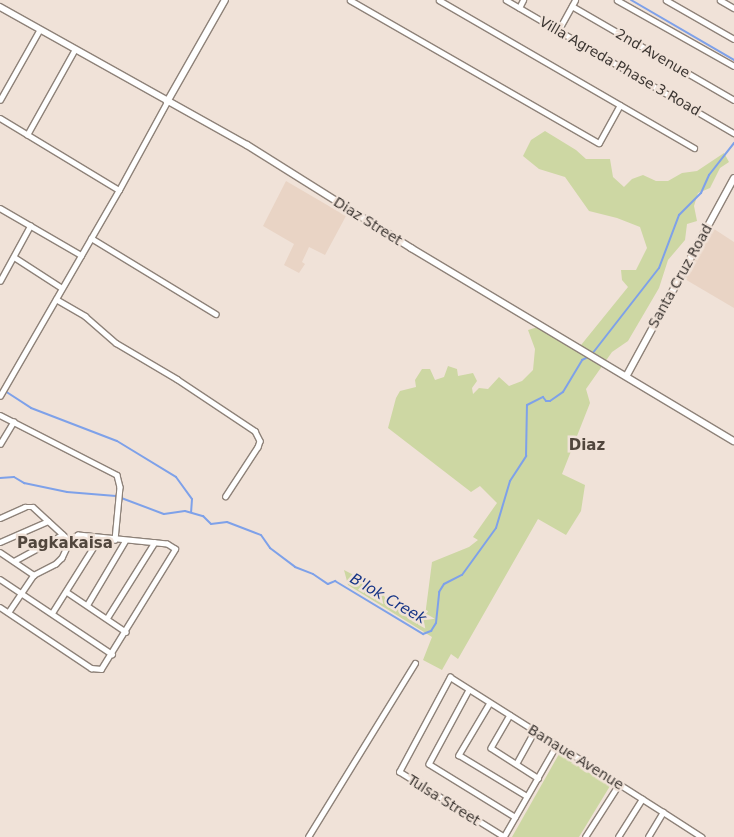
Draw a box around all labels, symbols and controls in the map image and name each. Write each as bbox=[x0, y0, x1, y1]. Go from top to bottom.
street label: Villa Agreda Phase 3 Road bbox=[536, 13, 704, 119]
street label: 2nd Avenue bbox=[613, 25, 693, 81]
street label: Diaz Street bbox=[331, 193, 405, 249]
street label: Santa Cruz Road bbox=[644, 221, 716, 331]
district label: Diaz bbox=[569, 437, 605, 455]
district label: Pagkakaisa bbox=[17, 535, 113, 553]
water label: B'lok Creek bbox=[347, 570, 429, 628]
street label: Banaue Avenue bbox=[525, 721, 627, 793]
street label: Tulsa Street bbox=[405, 771, 483, 829]

